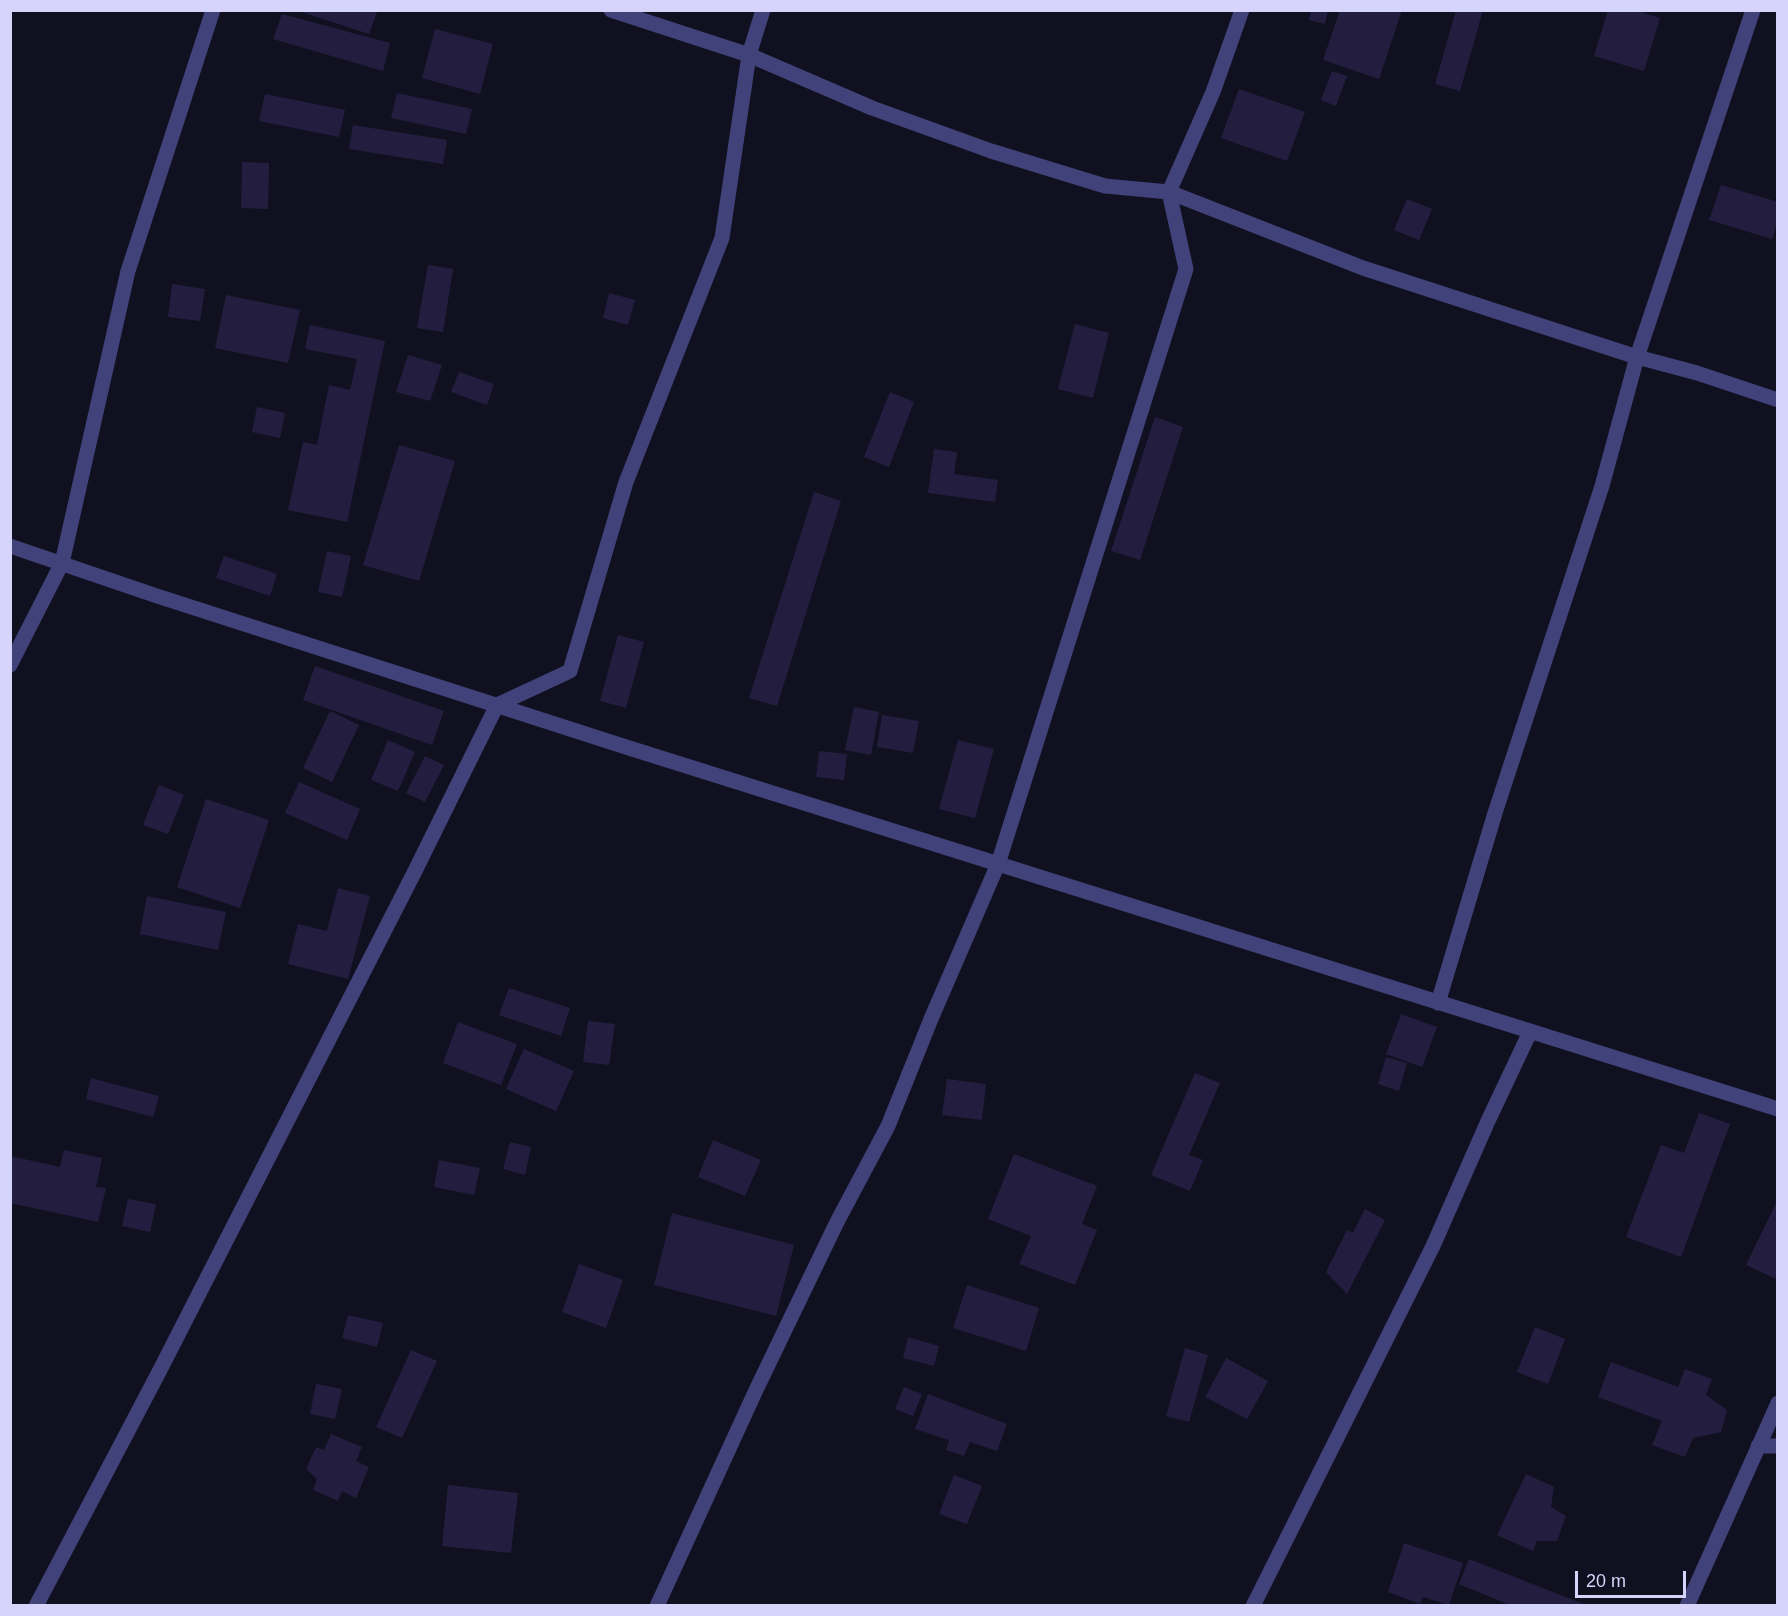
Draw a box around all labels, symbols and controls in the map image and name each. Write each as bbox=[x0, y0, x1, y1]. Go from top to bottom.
scale bar bbox=[1578, 1559, 1689, 1597]
text: 20 m bbox=[1586, 1571, 1626, 1591]

